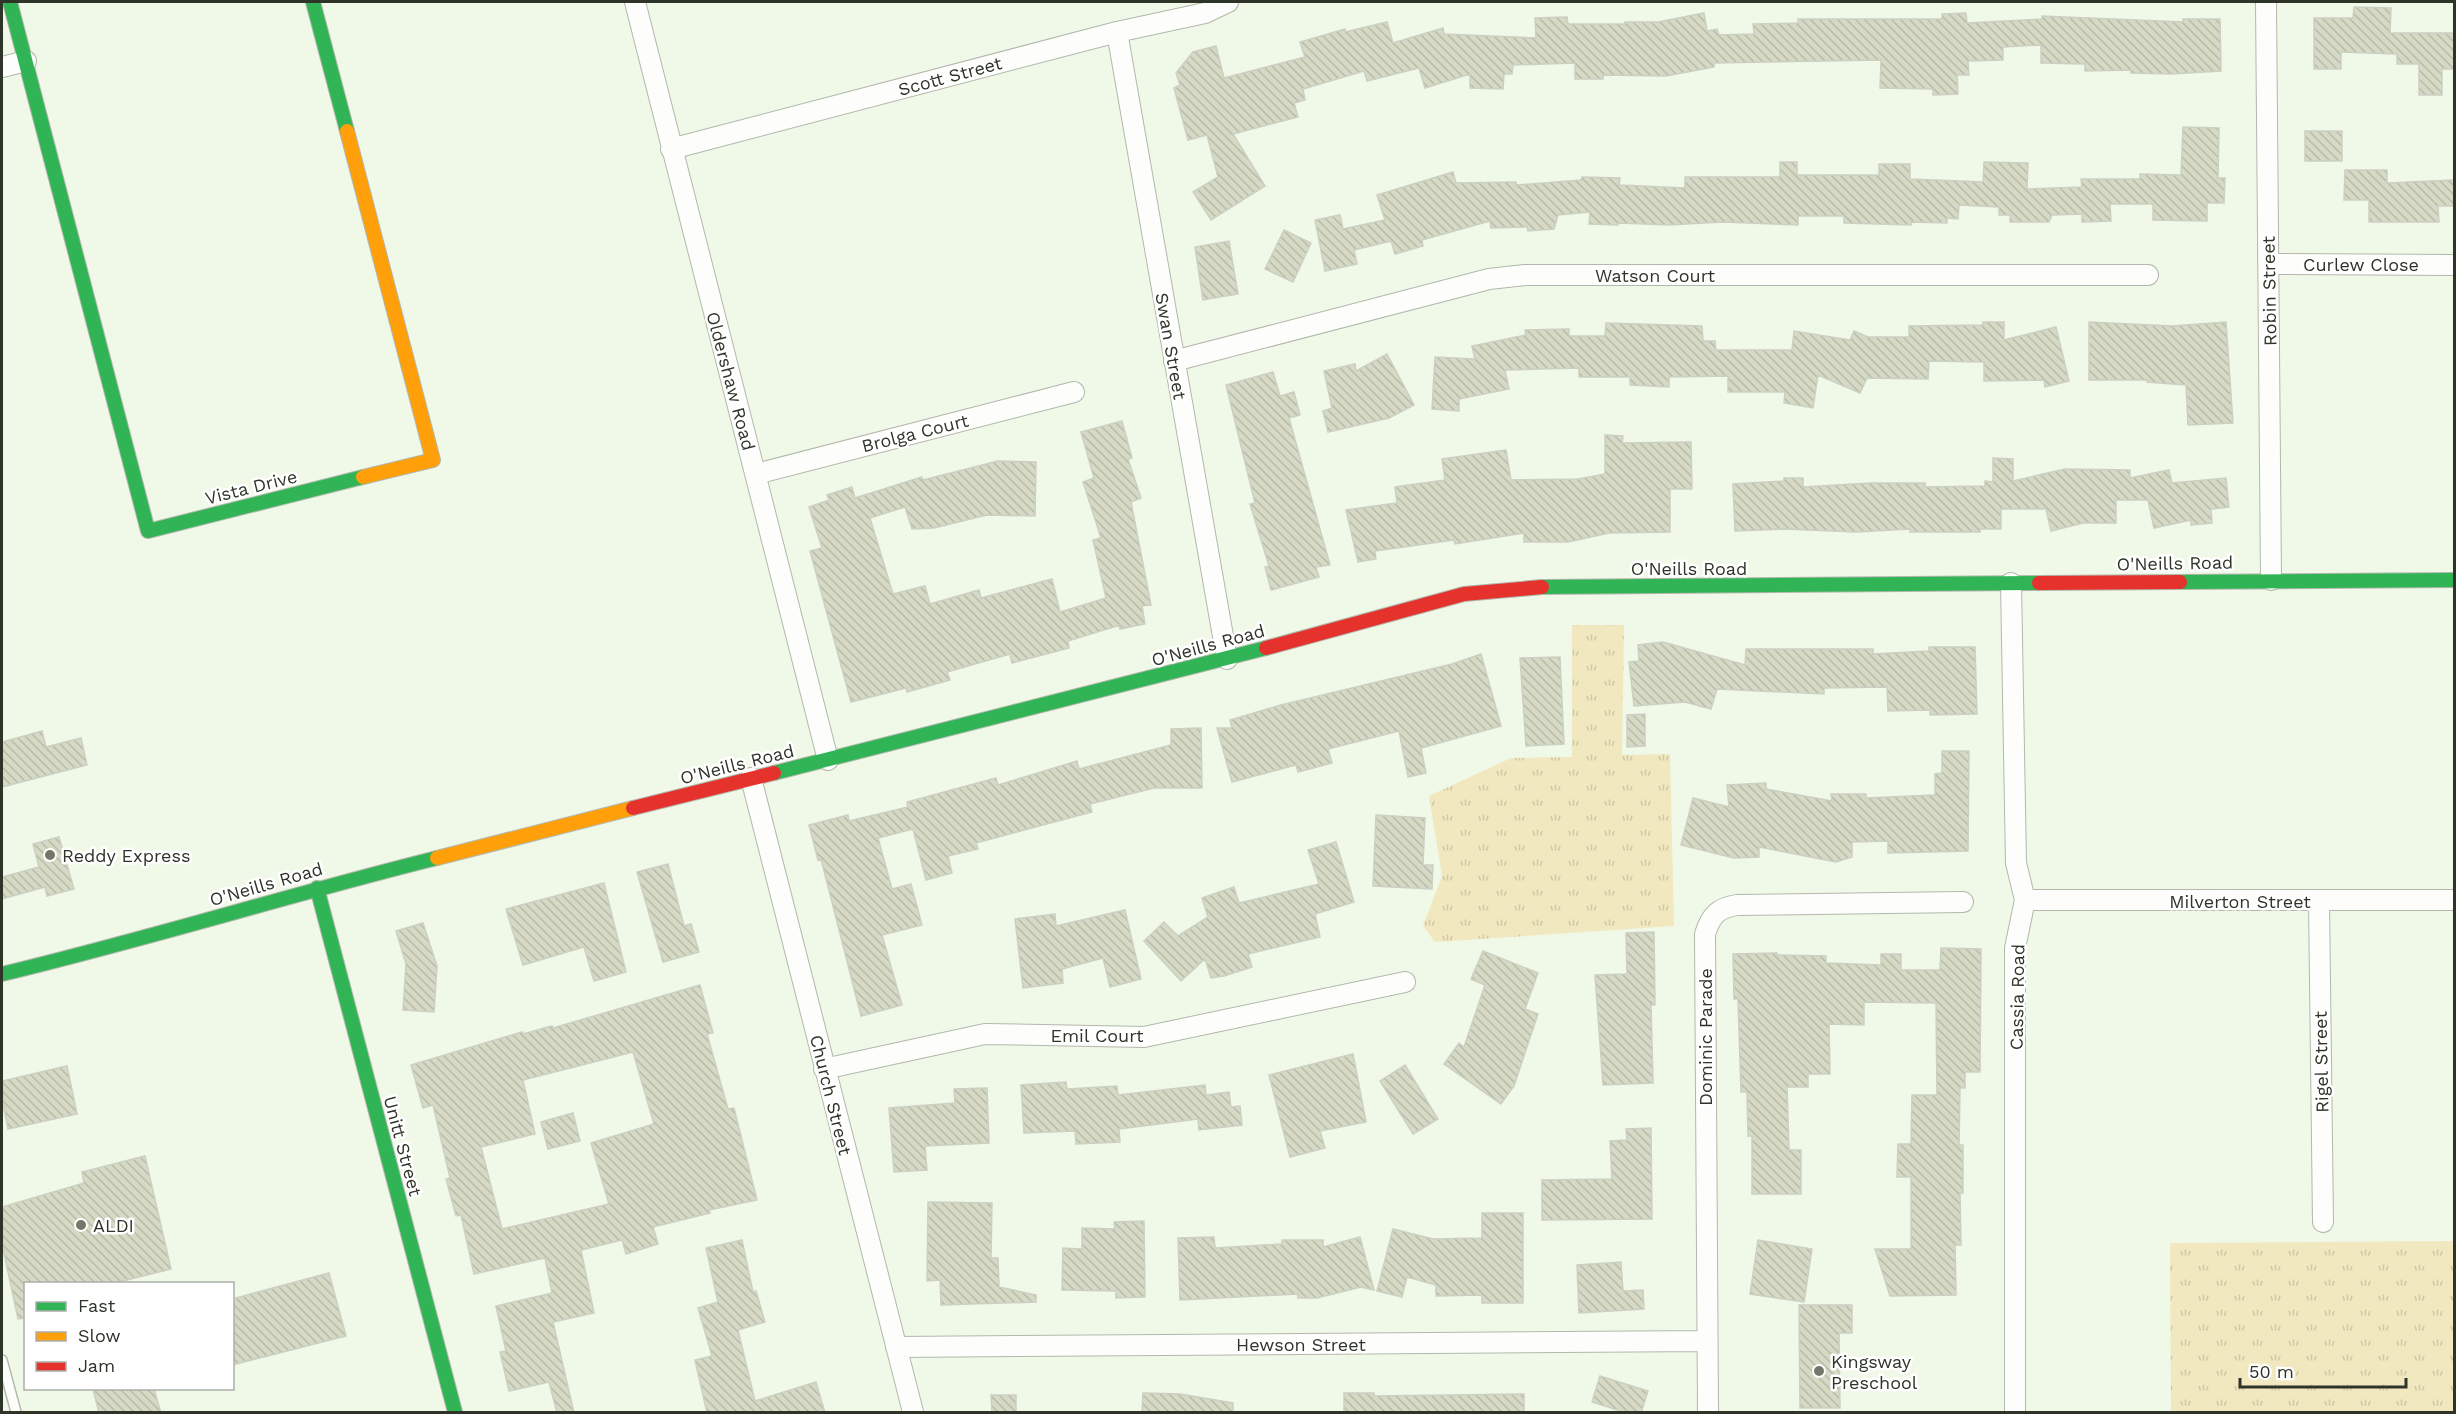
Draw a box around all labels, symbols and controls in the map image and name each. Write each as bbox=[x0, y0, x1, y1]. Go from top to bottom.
street label: Scott Street bbox=[896, 52, 1005, 100]
street label: Robin Street bbox=[2258, 235, 2280, 346]
street label: Curlew Close bbox=[2303, 254, 2419, 275]
street label: Watson Court bbox=[1595, 265, 1716, 286]
street label: Swan Street bbox=[1151, 291, 1191, 401]
street label: Oldershaw Road bbox=[702, 309, 760, 453]
street label: Brolga Court bbox=[859, 409, 971, 456]
street label: Vista Drive bbox=[203, 465, 299, 509]
street label: O'Neills Road bbox=[2117, 551, 2233, 575]
street label: O'Neills Road bbox=[1631, 558, 1747, 579]
street label: O'Neills Road bbox=[1149, 620, 1267, 670]
street label: O'Neills Road bbox=[678, 740, 796, 788]
place label: Reddy Express bbox=[62, 845, 190, 866]
marker: Reddy Express bbox=[43, 848, 57, 862]
street label: O'Neills Road bbox=[207, 858, 325, 910]
street label: Milverton Street bbox=[2169, 891, 2311, 912]
street label: Cassia Road bbox=[2006, 944, 2028, 1050]
street label: Dominic Parade bbox=[1695, 968, 1716, 1106]
street label: Rigel Street bbox=[2310, 1010, 2332, 1113]
street label: Emil Court bbox=[1050, 1025, 1144, 1046]
street label: Church Street bbox=[806, 1033, 856, 1158]
street label: Unitt Street bbox=[380, 1094, 427, 1199]
place label: ALDI bbox=[93, 1215, 134, 1236]
marker: ALDI bbox=[74, 1218, 88, 1232]
legend bbox=[24, 1282, 234, 1390]
text: Fast bbox=[78, 1295, 116, 1316]
text: Slow bbox=[78, 1325, 121, 1346]
street label: Hewson Street bbox=[1236, 1334, 1366, 1355]
place label: Kingsway Preschool bbox=[1831, 1351, 1918, 1393]
scale bar bbox=[2240, 1351, 2406, 1389]
text: Jam bbox=[78, 1355, 115, 1376]
text: 50 m bbox=[2249, 1361, 2294, 1382]
marker: Kingsway Preschool bbox=[1812, 1364, 1826, 1378]

